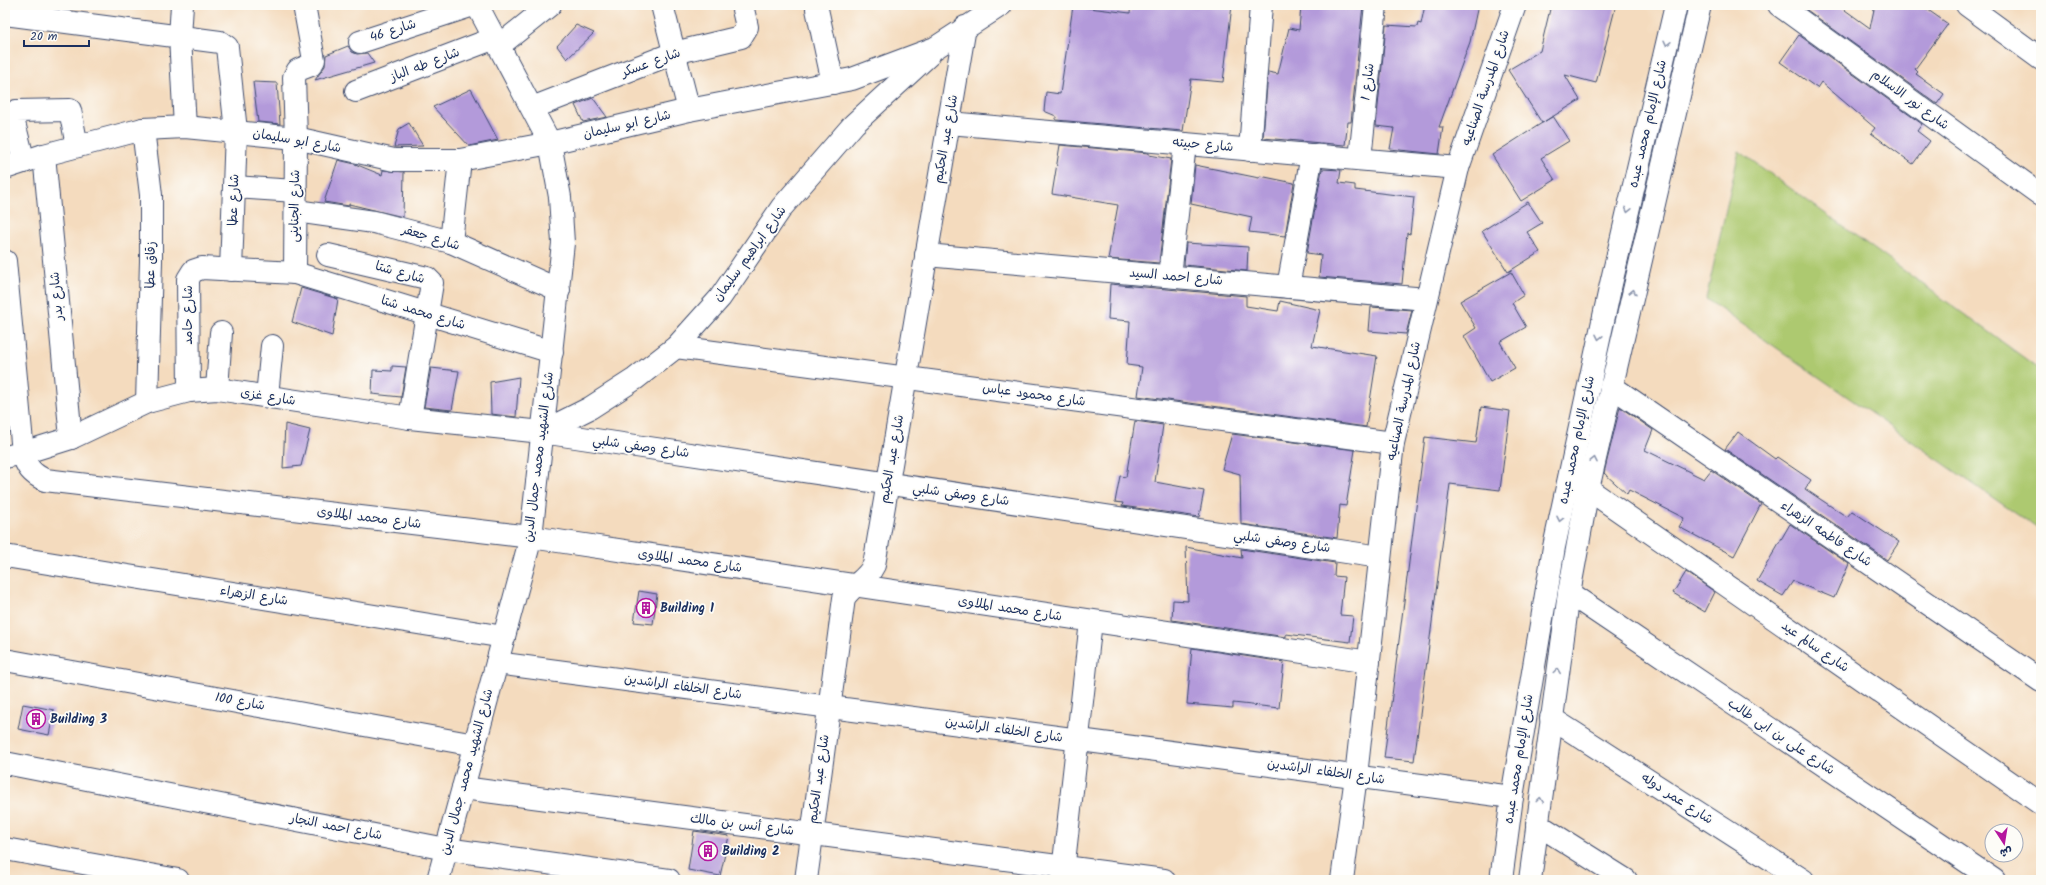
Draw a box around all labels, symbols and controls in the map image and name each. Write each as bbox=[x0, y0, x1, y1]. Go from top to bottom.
street label: شارع 46 bbox=[367, 14, 419, 48]
scale bar bbox=[24, 22, 89, 48]
text: 20 m bbox=[30, 27, 58, 46]
street label: شارع المدرسة الصناعيه bbox=[1456, 27, 1516, 149]
one-way arrow bbox=[1664, 40, 1672, 46]
street label: شارع طه الباز bbox=[386, 42, 463, 88]
street label: شارع عسكر bbox=[617, 43, 684, 84]
street label: شارع الإمام محمد عبده bbox=[1623, 58, 1673, 190]
street label: شارع 1 bbox=[1356, 62, 1380, 102]
street label: شارع نور الاسلام bbox=[1867, 64, 1953, 136]
street label: شارع عبد الحكيم bbox=[928, 93, 964, 185]
street label: شارع ابو سليمان bbox=[581, 105, 673, 145]
street label: شارع ابو سليمان bbox=[251, 123, 343, 159]
street label: شارع حبيته bbox=[1172, 132, 1234, 158]
street label: شارع الجناينى bbox=[284, 169, 306, 243]
street label: شارع عطا bbox=[223, 173, 245, 227]
street label: شارع ابراهيم سليمان bbox=[708, 202, 792, 306]
one-way arrow bbox=[1624, 207, 1633, 214]
street label: شارع جعفر bbox=[398, 219, 463, 257]
street label: زقاق عطا bbox=[140, 241, 162, 289]
street label: شارع شتا bbox=[373, 256, 427, 290]
street label: شارع احمد السيد bbox=[1128, 262, 1224, 292]
street label: شارع بدر bbox=[44, 271, 70, 322]
street label: شارع حامد bbox=[178, 285, 199, 345]
one-way arrow bbox=[1628, 289, 1636, 296]
street label: شارع محمد شتا bbox=[378, 290, 468, 336]
one-way arrow bbox=[1596, 334, 1604, 340]
street label: شارع المدرسة الصناعيه bbox=[1381, 339, 1427, 463]
street label: شارع الشهيد محمد جمال الدين bbox=[518, 371, 560, 543]
street label: شارع الإمام محمد عبده bbox=[1553, 374, 1601, 506]
street label: شارع محمود عباس bbox=[981, 377, 1087, 413]
street label: شارع غزى bbox=[239, 382, 297, 412]
street label: شارع عبد الحكيم bbox=[874, 413, 910, 505]
street label: شارع وصفى شلبي bbox=[591, 430, 691, 464]
one-way arrow bbox=[1590, 457, 1598, 463]
street label: شارع وصفى شلبي bbox=[911, 478, 1011, 512]
street label: شارع فاطمه الزهراء bbox=[1776, 496, 1876, 572]
street label: شارع محمد الملاوى bbox=[316, 501, 422, 535]
one-way arrow bbox=[1556, 516, 1564, 522]
street label: شارع وصفى شلبي bbox=[1232, 525, 1332, 559]
street label: شارع محمد الملاوى bbox=[637, 543, 743, 579]
street label: شارع الزهراء bbox=[219, 580, 289, 612]
street label: شارع محمد الملاوى bbox=[956, 590, 1064, 628]
building icon: Building 1 bbox=[635, 597, 657, 619]
place label: Building 1 bbox=[660, 598, 714, 619]
street label: شارع سالم عيد bbox=[1777, 616, 1853, 678]
street label: شارع الخلفاء الراشدين bbox=[623, 668, 743, 706]
one-way arrow bbox=[1552, 668, 1561, 674]
street label: شارع الشهيد محمد جمال الدين bbox=[435, 686, 499, 858]
street label: شارع 100 bbox=[213, 687, 267, 717]
street label: شارع الإمام محمد عبده bbox=[1498, 693, 1540, 825]
street label: شارع على بن ابى طالب bbox=[1723, 693, 1839, 781]
building icon: Building 3 bbox=[25, 708, 47, 730]
place label: Building 3 bbox=[50, 709, 107, 730]
street label: شارع الخلفاء الراشدين bbox=[944, 711, 1064, 749]
street label: شارع عبد الحكيم bbox=[802, 733, 836, 825]
street label: شارع الخلفاء الراشدين bbox=[1266, 753, 1386, 791]
street label: شارع عمر دوله bbox=[1637, 768, 1717, 830]
one-way arrow bbox=[1535, 797, 1544, 803]
street label: شارع احمد النجار bbox=[287, 808, 384, 846]
street label: شارع أنس بن مالك bbox=[689, 808, 795, 842]
north arrow bbox=[1984, 823, 2024, 863]
building icon: Building 2 bbox=[697, 840, 719, 862]
place label: Building 2 bbox=[722, 841, 780, 862]
text: ش bbox=[1998, 842, 2014, 862]

